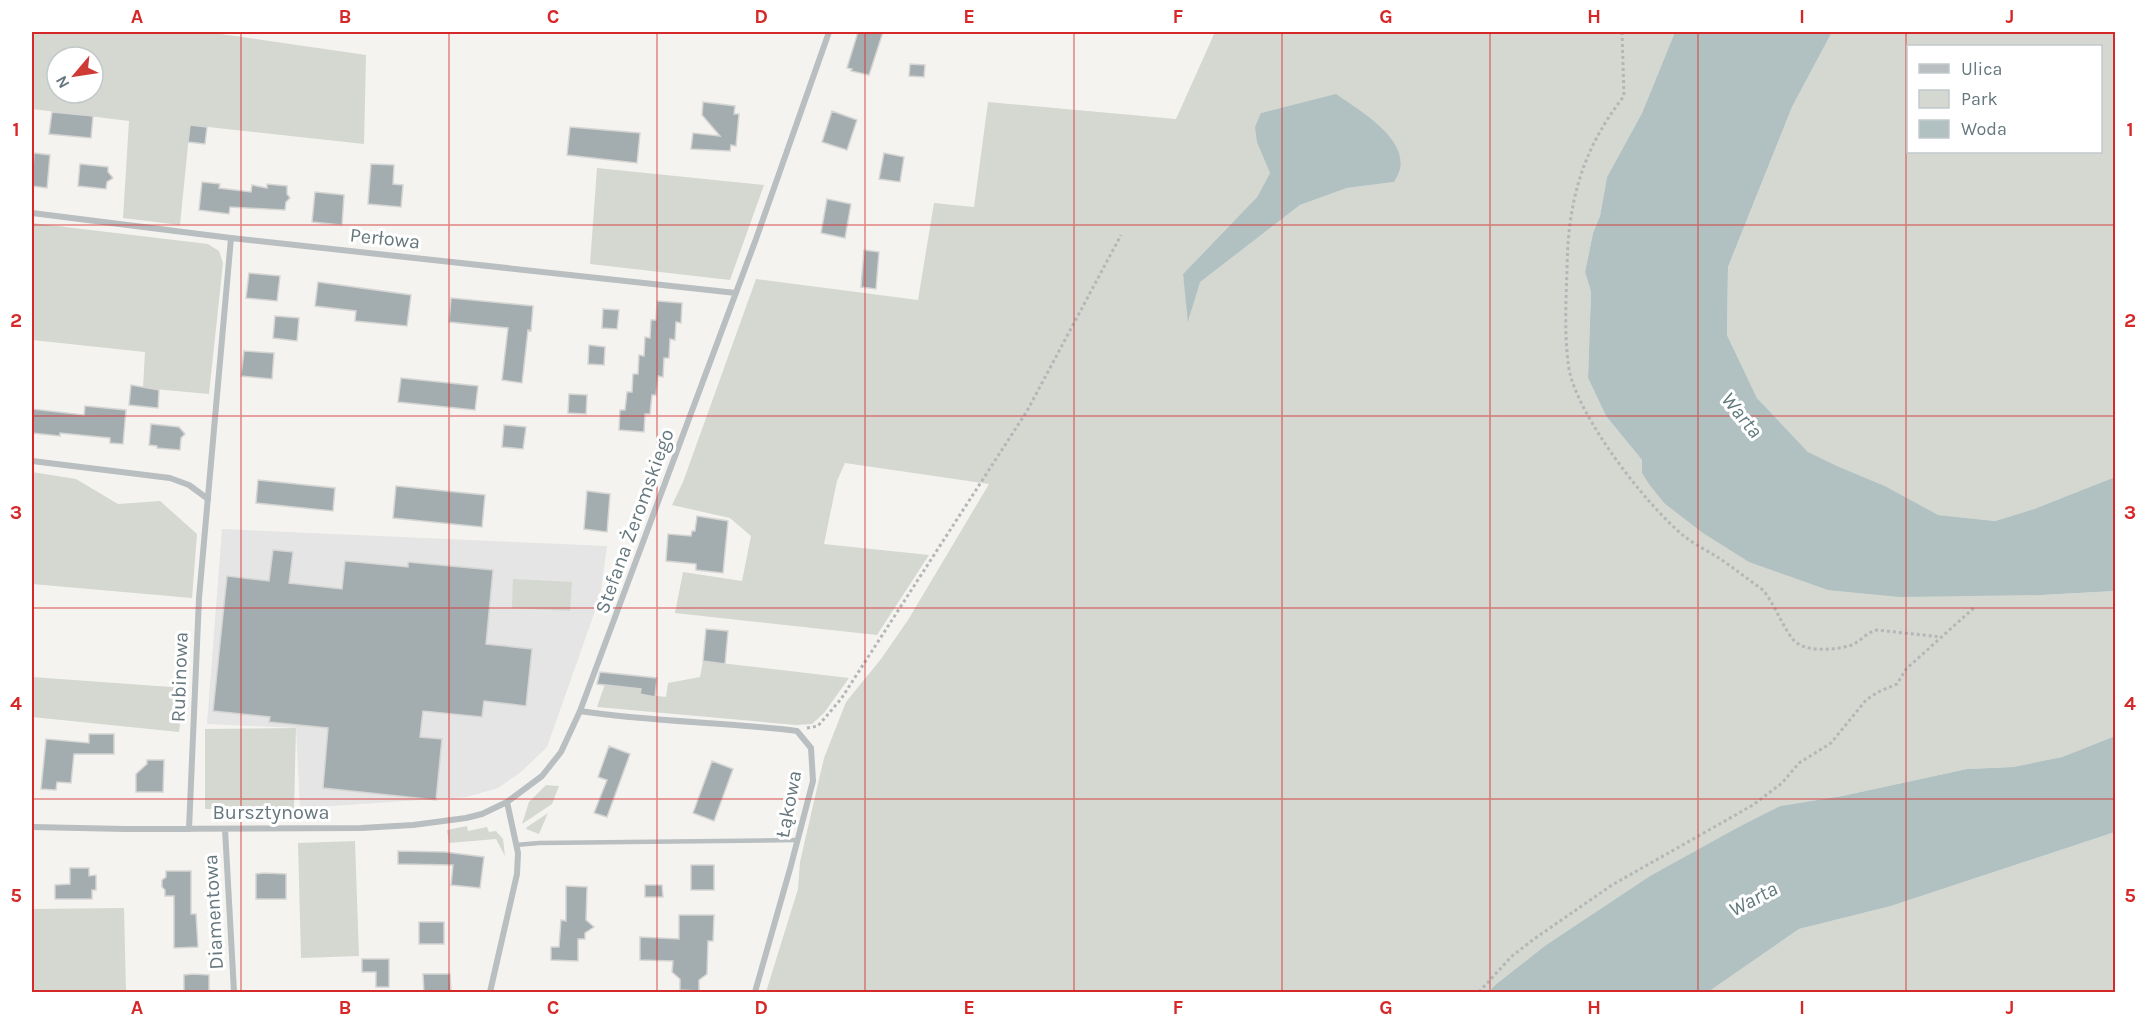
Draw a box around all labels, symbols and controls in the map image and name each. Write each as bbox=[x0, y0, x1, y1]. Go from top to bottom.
text: A bbox=[131, 5, 144, 28]
text: B bbox=[339, 5, 351, 28]
text: C bbox=[547, 5, 559, 28]
text: D bbox=[754, 5, 768, 28]
text: E bbox=[963, 5, 975, 28]
text: F bbox=[1173, 5, 1184, 28]
text: G bbox=[1379, 5, 1393, 28]
text: H bbox=[1587, 5, 1601, 28]
text: I bbox=[1799, 5, 1805, 28]
text: J bbox=[2006, 5, 2014, 28]
north arrow bbox=[45, 45, 105, 105]
legend bbox=[1907, 45, 2102, 153]
text: Ulica bbox=[1961, 58, 2002, 80]
text: N bbox=[51, 72, 73, 92]
text: Park bbox=[1961, 88, 1998, 110]
text: 1 bbox=[12, 118, 20, 141]
text: Woda bbox=[1961, 118, 2007, 140]
text: 1 bbox=[2126, 118, 2134, 141]
street label: Perłowa bbox=[349, 223, 421, 254]
text: 2 bbox=[10, 309, 22, 332]
text: 2 bbox=[2124, 309, 2136, 332]
water label: Warta bbox=[1716, 387, 1768, 443]
street label: Stefana Żeromskiego bbox=[590, 426, 679, 617]
text: 3 bbox=[10, 501, 22, 524]
text: 3 bbox=[2124, 501, 2136, 524]
street label: Rubinowa bbox=[166, 631, 193, 723]
text: 4 bbox=[10, 692, 22, 715]
text: 4 bbox=[2124, 692, 2136, 715]
street label: Łąkowa bbox=[771, 768, 806, 840]
street label: Bursztynowa bbox=[212, 801, 330, 824]
street label: Diamentowa bbox=[199, 854, 228, 970]
water label: Warta bbox=[1725, 876, 1781, 922]
text: 5 bbox=[10, 884, 22, 907]
text: 5 bbox=[2124, 884, 2136, 907]
text: A bbox=[131, 996, 144, 1019]
text: B bbox=[339, 996, 351, 1019]
text: C bbox=[547, 996, 559, 1019]
text: D bbox=[754, 996, 768, 1019]
text: E bbox=[963, 996, 975, 1019]
text: F bbox=[1173, 996, 1184, 1019]
text: G bbox=[1379, 996, 1393, 1019]
text: H bbox=[1587, 996, 1601, 1019]
text: I bbox=[1799, 996, 1805, 1019]
text: J bbox=[2006, 996, 2014, 1019]

